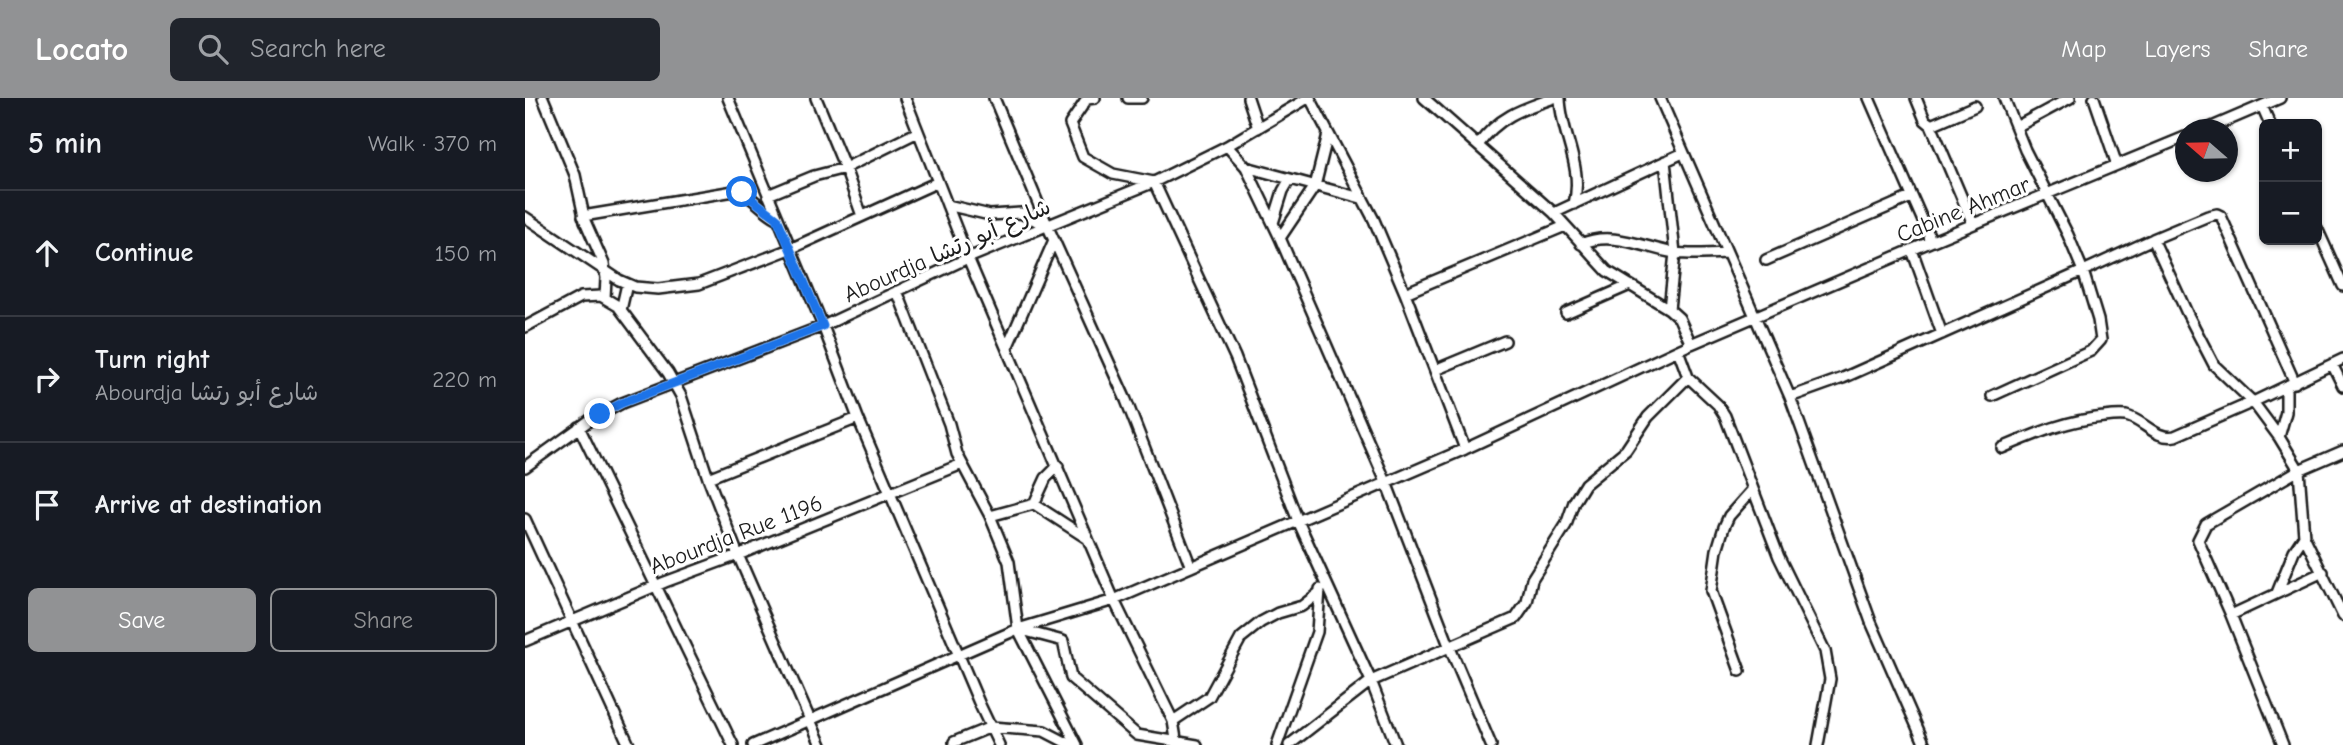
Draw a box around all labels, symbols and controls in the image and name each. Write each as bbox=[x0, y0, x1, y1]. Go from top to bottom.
search box bbox=[170, 18, 660, 81]
text: Locato bbox=[35, 30, 128, 68]
icon: search bbox=[194, 30, 232, 68]
text: Search here bbox=[250, 34, 386, 64]
text: Map bbox=[2061, 35, 2107, 63]
text: Layers bbox=[2145, 35, 2210, 63]
text: Share bbox=[2248, 35, 2308, 63]
north arrow bbox=[2175, 119, 2238, 182]
map controls bbox=[2259, 119, 2322, 245]
button: + bbox=[2259, 119, 2322, 182]
text: 5 min bbox=[28, 126, 102, 161]
text: Walk · 370 m bbox=[368, 130, 497, 157]
street label: Cabine Ahmar bbox=[1893, 170, 2034, 248]
route start bbox=[726, 176, 757, 207]
button: − bbox=[2259, 182, 2322, 245]
street label: Abourdja شارع أبو رتشا bbox=[839, 192, 1055, 310]
icon: ahead bbox=[28, 234, 66, 272]
text: Continue bbox=[95, 238, 193, 268]
text: 150 m bbox=[435, 240, 497, 267]
text: Turn right bbox=[95, 345, 209, 375]
icon: right bbox=[28, 360, 66, 398]
text: 220 m bbox=[432, 366, 497, 393]
text: Abourdja شارع أبو رتشا bbox=[95, 379, 318, 406]
route end bbox=[584, 398, 615, 429]
icon: arrive bbox=[28, 486, 66, 524]
street label: Abourdja Rue 1196 bbox=[646, 489, 826, 580]
text: Arrive at destination bbox=[95, 490, 322, 520]
button: Save bbox=[28, 588, 256, 652]
button: Share bbox=[270, 588, 497, 652]

